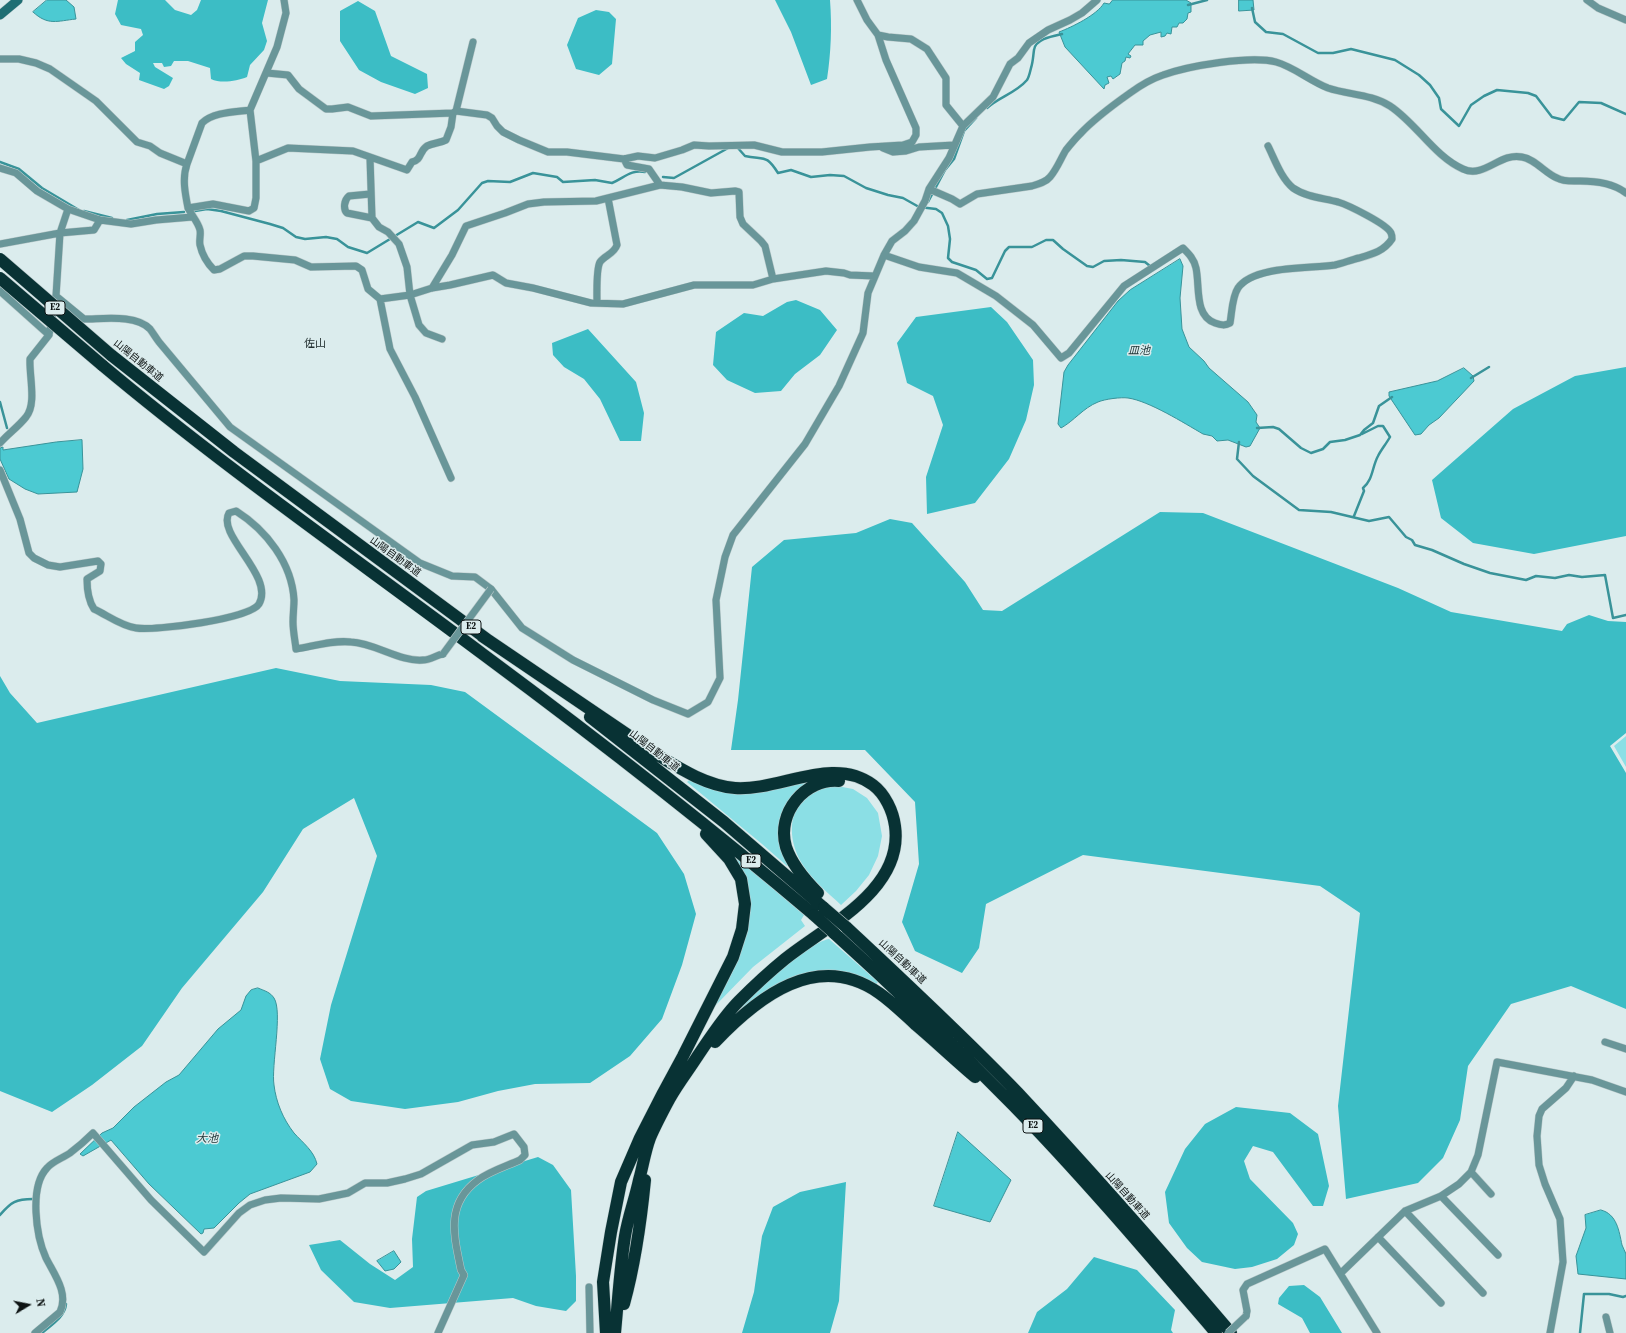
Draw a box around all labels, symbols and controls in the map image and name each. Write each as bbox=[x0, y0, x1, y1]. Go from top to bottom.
road number: E2 bbox=[45, 301, 65, 315]
street label: 山陽自動車道 bbox=[111, 337, 165, 385]
district label: 佐山 bbox=[304, 337, 326, 351]
water label: 皿池 bbox=[1128, 344, 1150, 358]
street label: 山陽自動車道 bbox=[367, 535, 423, 579]
road number: E2 bbox=[461, 620, 481, 634]
street label: 山陽自動車道 bbox=[627, 728, 681, 774]
road number: E2 bbox=[741, 854, 761, 868]
street label: 山陽自動車道 bbox=[876, 937, 928, 987]
road number: E2 bbox=[1023, 1119, 1043, 1133]
water label: 大池 bbox=[196, 1132, 218, 1146]
street label: 山陽自動車道 bbox=[1102, 1170, 1152, 1222]
north arrow bbox=[8, 1285, 48, 1325]
text: N bbox=[32, 1298, 48, 1308]

